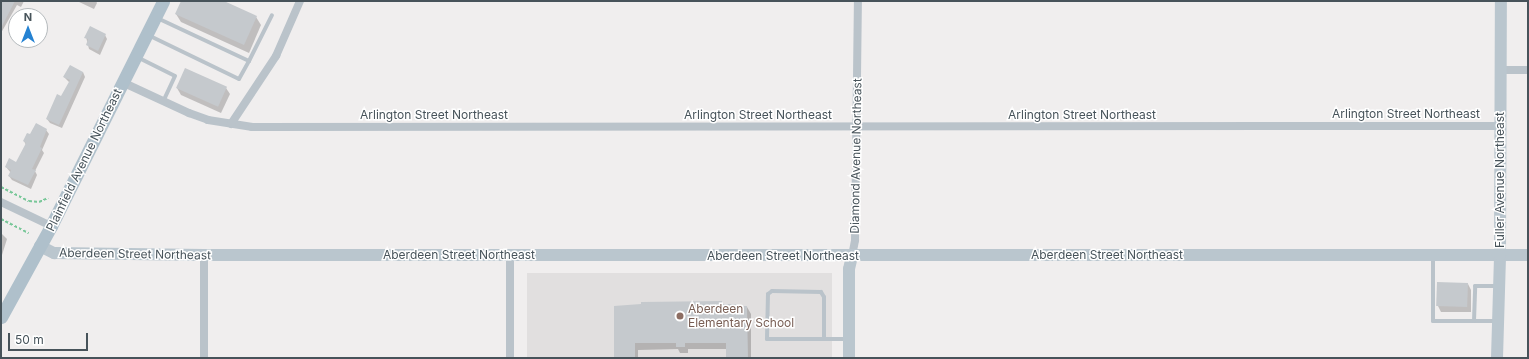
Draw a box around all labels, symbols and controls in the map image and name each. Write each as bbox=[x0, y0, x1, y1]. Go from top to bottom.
north arrow bbox=[8, 8, 48, 48]
text: N bbox=[24, 10, 32, 24]
street label: Diamond Avenue Northeast bbox=[847, 78, 865, 234]
street label: Plainfield Avenue Northeast bbox=[43, 86, 125, 234]
street label: Arlington Street Northeast bbox=[1332, 107, 1480, 121]
street label: Arlington Street Northeast bbox=[360, 108, 508, 122]
street label: Arlington Street Northeast bbox=[684, 108, 832, 122]
street label: Arlington Street Northeast bbox=[1008, 108, 1156, 122]
street label: Fuller Avenue Northeast bbox=[1493, 112, 1507, 248]
street label: Aberdeen Street Northeast bbox=[59, 245, 211, 263]
street label: Aberdeen Street Northeast bbox=[383, 248, 535, 262]
street label: Aberdeen Street Northeast bbox=[1031, 248, 1183, 262]
street label: Aberdeen Street Northeast bbox=[707, 249, 859, 263]
place label: Aberdeen Elementary School bbox=[688, 302, 794, 330]
marker: Aberdeen Elementary School bbox=[675, 311, 685, 321]
scale bar bbox=[10, 325, 90, 351]
text: 50 m bbox=[15, 332, 44, 347]

